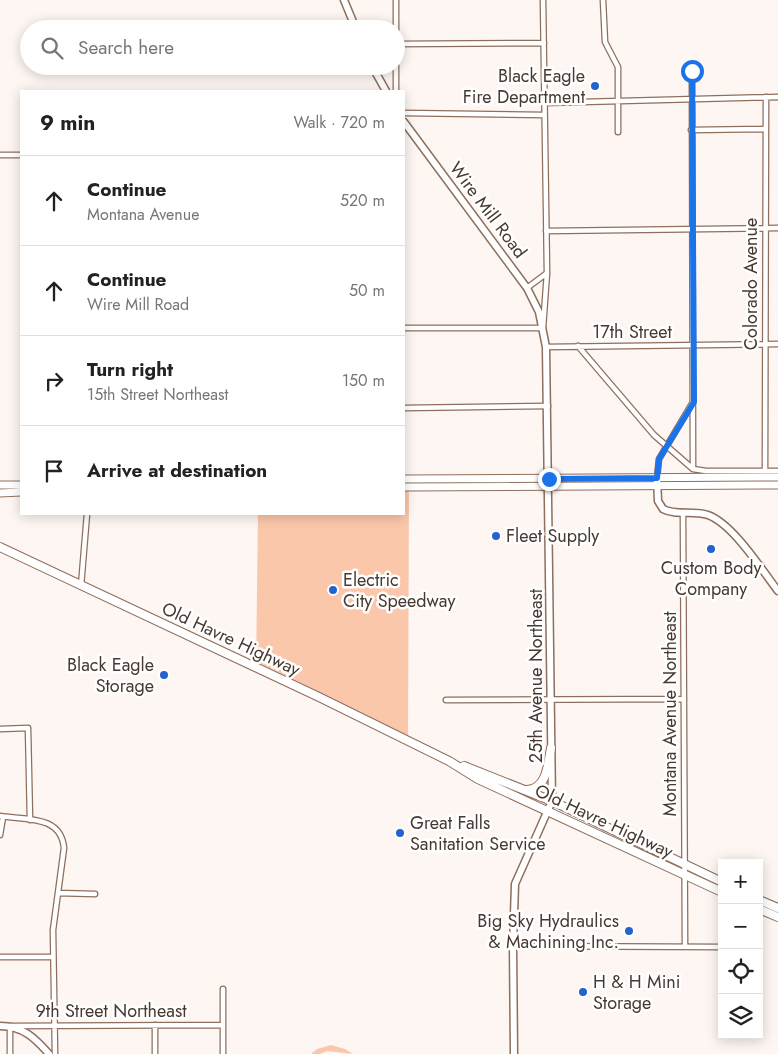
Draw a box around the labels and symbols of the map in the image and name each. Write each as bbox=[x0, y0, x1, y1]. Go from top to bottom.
route start bbox=[681, 60, 704, 83]
place label: Black Eagle Fire Department bbox=[463, 63, 586, 110]
marker: Black Eagle Fire Department bbox=[589, 80, 601, 92]
street label: Wire Mill Road bbox=[443, 156, 533, 264]
street label: Colorado Avenue bbox=[738, 218, 764, 350]
street label: 17th Street bbox=[592, 319, 673, 345]
route end bbox=[538, 468, 561, 491]
place label: Fleet Supply bbox=[506, 523, 599, 549]
marker: Fleet Supply bbox=[490, 530, 502, 542]
marker: Custom Body Company bbox=[705, 543, 717, 555]
place label: Custom Body Company bbox=[661, 555, 761, 602]
place label: Electric City Speedway bbox=[343, 567, 455, 614]
marker: Electric City Speedway bbox=[327, 584, 339, 596]
street label: 25th Avenue Northeast bbox=[523, 588, 549, 763]
street label: Old Havre Highway bbox=[158, 596, 304, 682]
street label: Montana Avenue Northeast bbox=[657, 611, 683, 817]
place label: Black Eagle Storage bbox=[67, 652, 154, 699]
marker: Black Eagle Storage bbox=[158, 669, 170, 681]
street label: Old Havre Highway bbox=[531, 778, 677, 864]
place label: Great Falls Sanitation Service bbox=[410, 810, 546, 857]
marker: Great Falls Sanitation Service bbox=[394, 827, 406, 839]
place label: Big Sky Hydraulics & Machining Inc. bbox=[477, 908, 619, 955]
marker: Big Sky Hydraulics & Machining Inc. bbox=[623, 925, 635, 937]
place label: H & H Mini Storage bbox=[593, 969, 680, 1016]
marker: H & H Mini Storage bbox=[577, 986, 589, 998]
street label: 9th Street Northeast bbox=[35, 998, 187, 1024]

